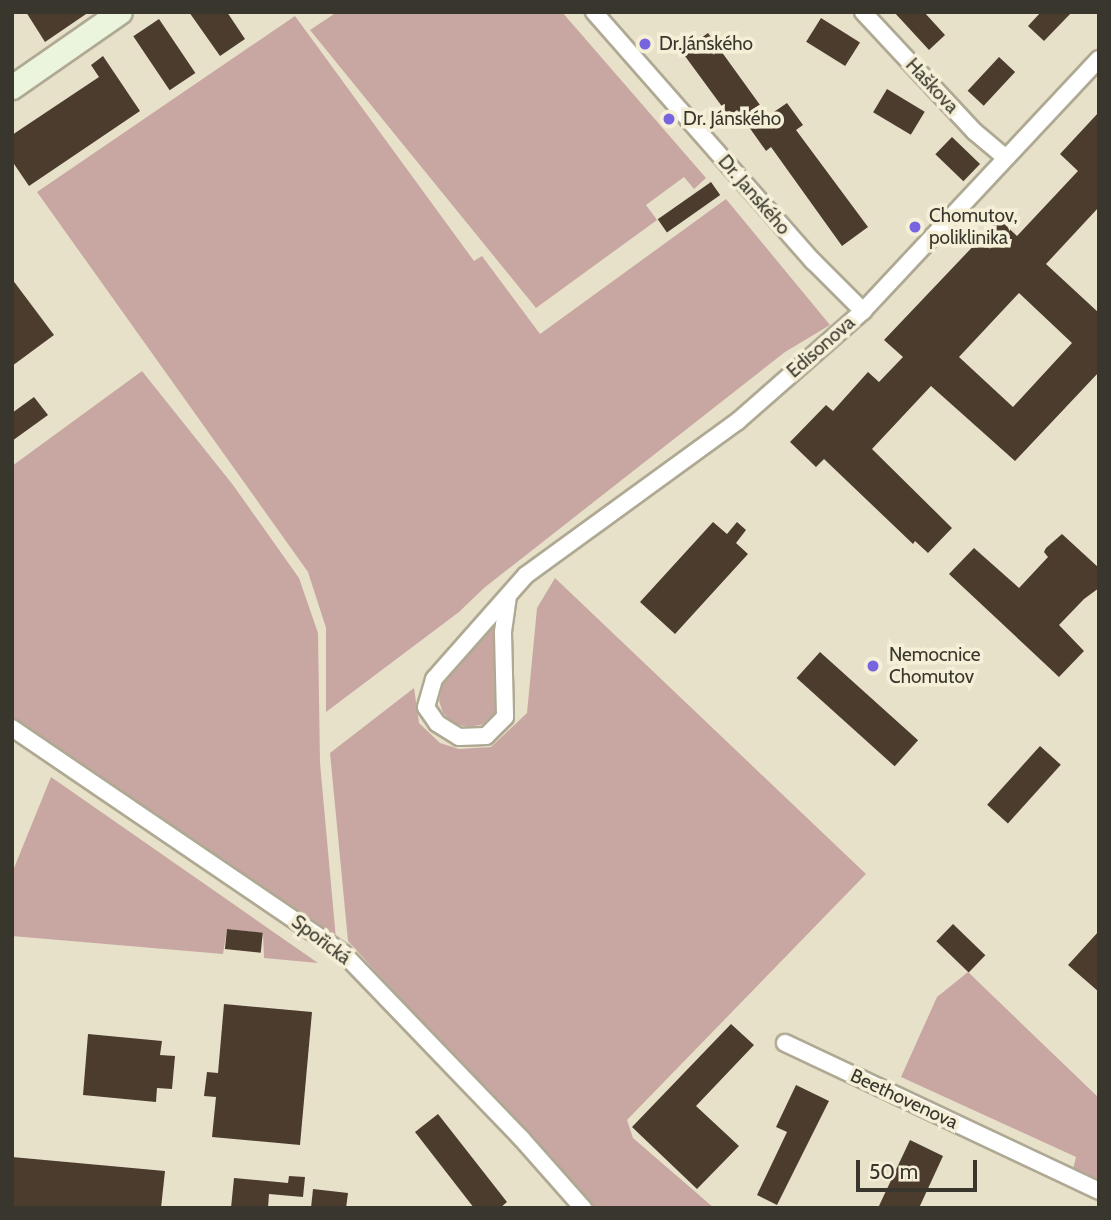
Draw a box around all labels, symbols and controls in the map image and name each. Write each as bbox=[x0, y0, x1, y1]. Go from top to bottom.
place label: Dr.Jánského bbox=[659, 33, 753, 55]
marker: Dr.Jánského bbox=[637, 36, 653, 52]
street label: Haškova bbox=[901, 54, 963, 118]
place label: Dr. Jánského bbox=[683, 108, 781, 130]
marker: Dr. Jánského bbox=[661, 111, 677, 127]
street label: Dr. Janského bbox=[713, 150, 795, 240]
place label: Chomutov, poliklinika bbox=[929, 205, 1018, 249]
marker: Chomutov, poliklinika bbox=[907, 219, 923, 235]
street label: Edisonova bbox=[782, 311, 860, 383]
place label: Nemocnice Chomutov bbox=[889, 644, 980, 688]
marker: Nemocnice Chomutov bbox=[863, 656, 883, 676]
street label: Spořická bbox=[287, 910, 355, 970]
street label: Beethovenova bbox=[847, 1064, 961, 1134]
scale bar bbox=[859, 1146, 980, 1190]
text: 50 m bbox=[869, 1159, 918, 1184]

